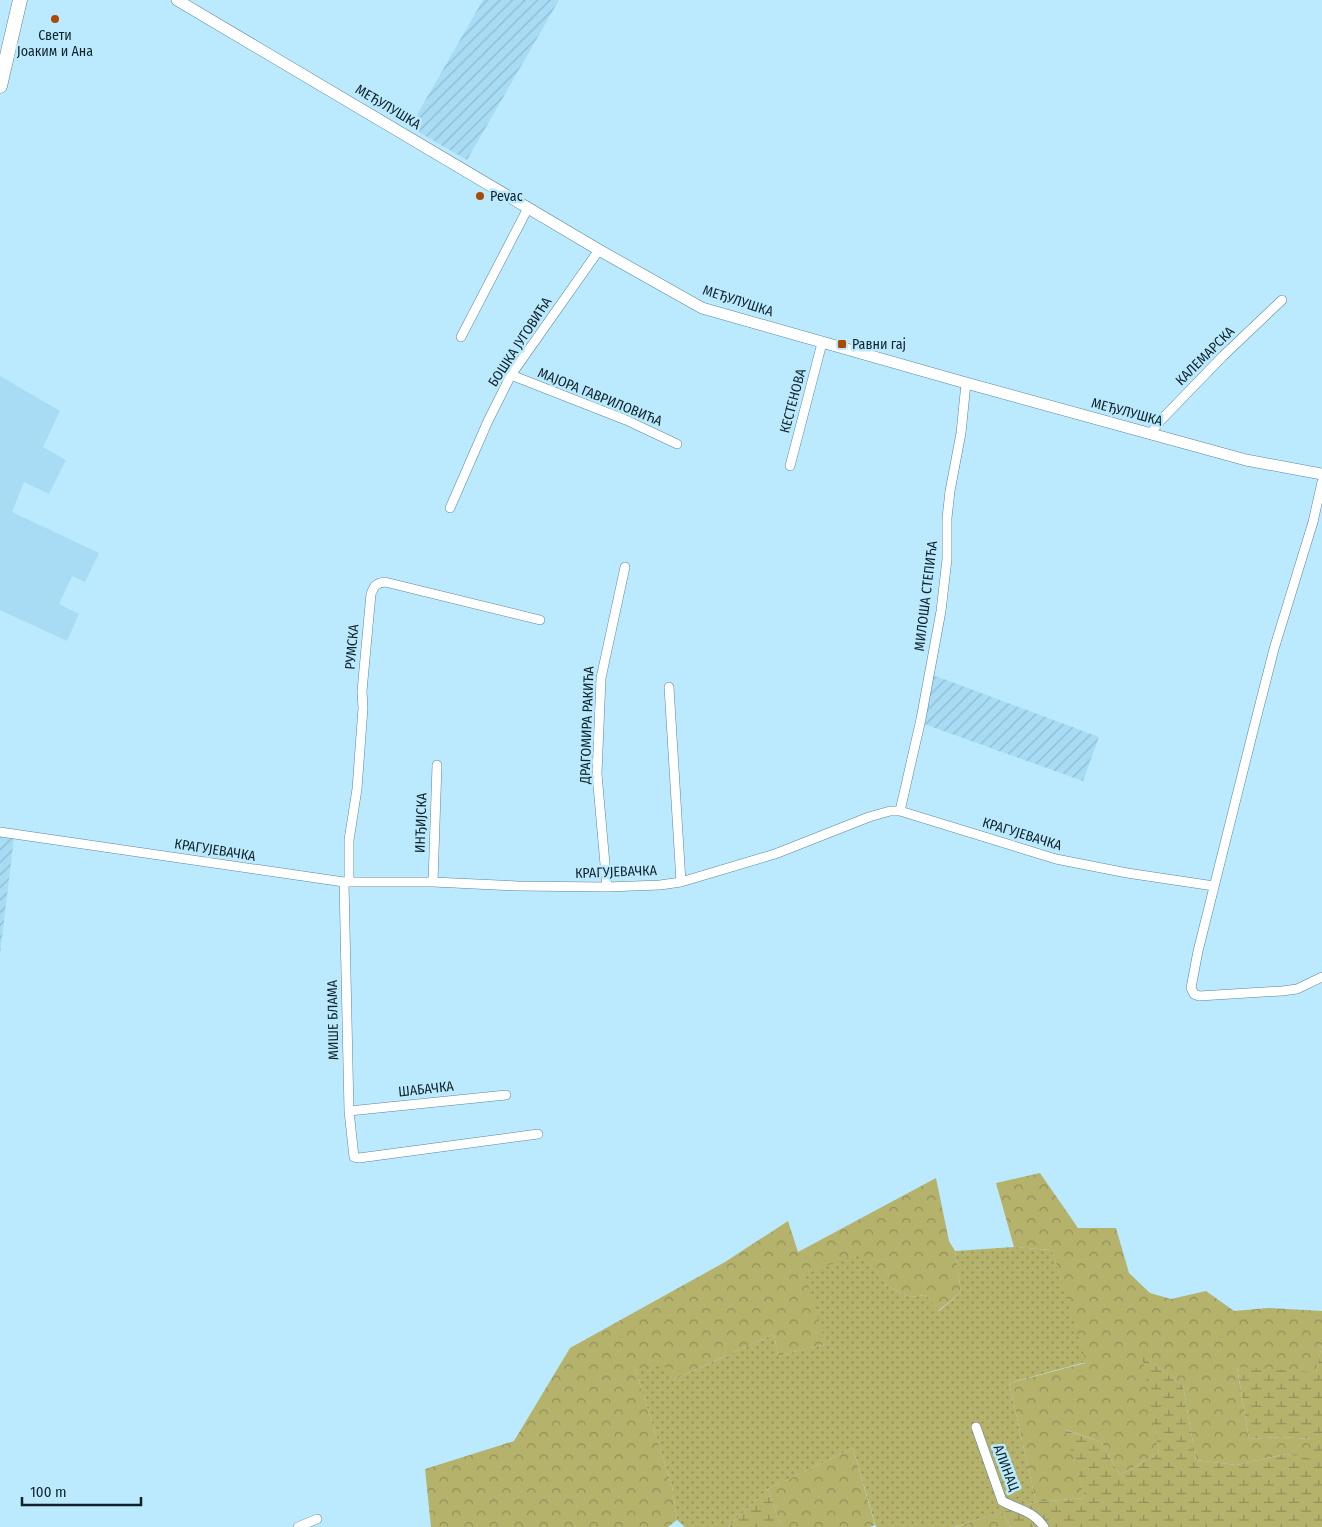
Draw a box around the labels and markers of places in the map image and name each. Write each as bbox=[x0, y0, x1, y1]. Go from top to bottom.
marker: Свети Јоаким и Ана bbox=[49, 13, 61, 25]
place label: Свети Јоаким и Ана bbox=[17, 27, 93, 60]
place label: Pevac bbox=[490, 188, 523, 205]
marker: Pevac bbox=[474, 190, 486, 202]
place label: Равни гај bbox=[852, 336, 906, 353]
marker: Равни гај bbox=[836, 338, 848, 350]

